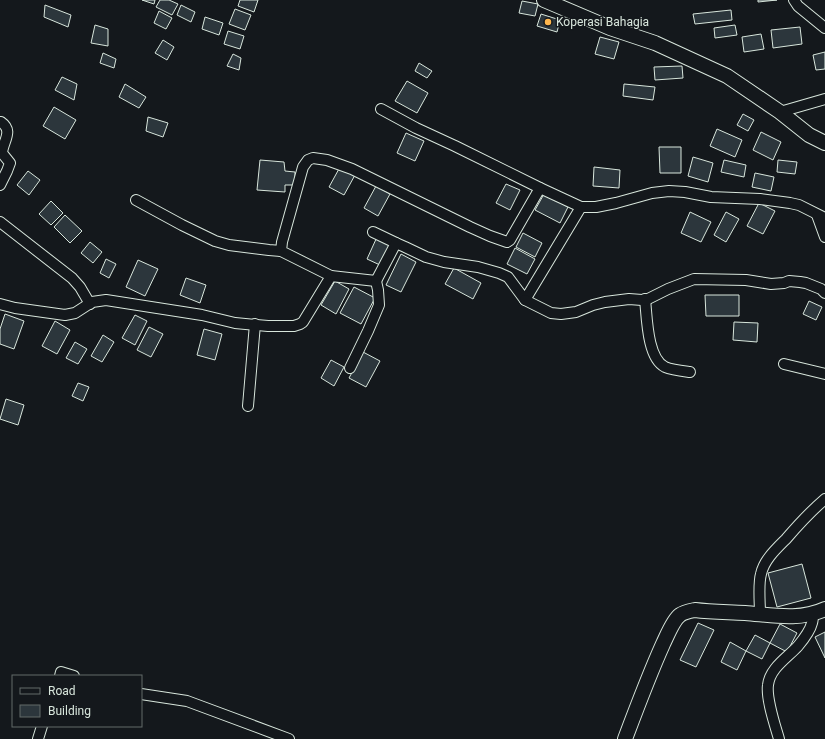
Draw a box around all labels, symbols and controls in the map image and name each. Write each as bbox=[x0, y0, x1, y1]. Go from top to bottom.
place label: Koperasi Bahagia bbox=[556, 15, 649, 29]
marker: Koperasi Bahagia bbox=[543, 17, 553, 27]
legend bbox=[12, 675, 142, 727]
text: Road bbox=[48, 684, 76, 698]
text: Building bbox=[48, 704, 91, 718]

